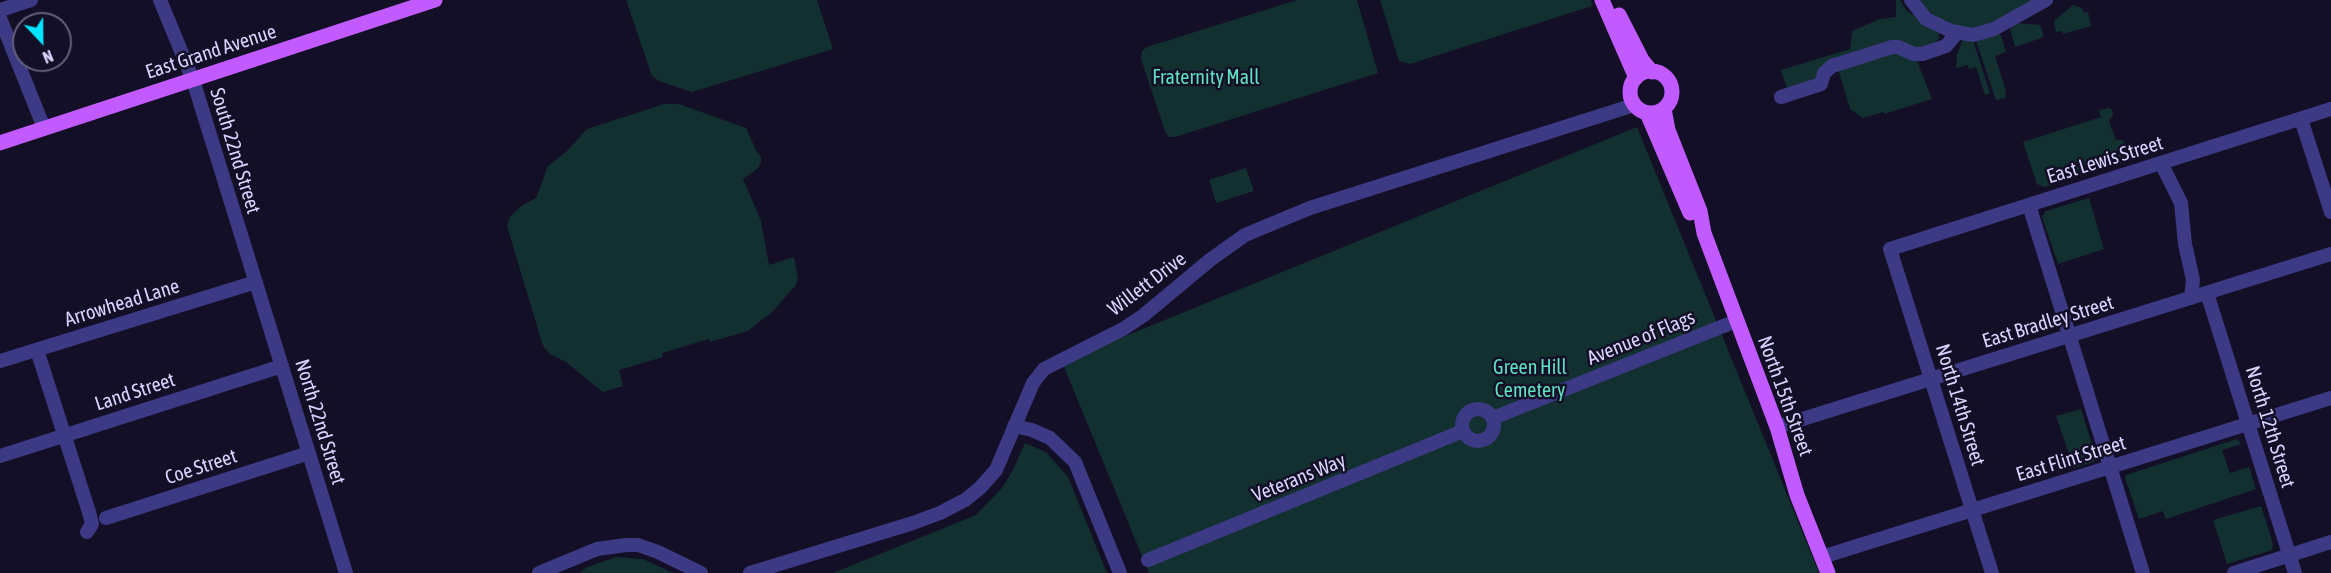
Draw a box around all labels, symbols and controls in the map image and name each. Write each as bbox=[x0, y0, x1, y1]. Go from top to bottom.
north arrow bbox=[12, 12, 72, 72]
street label: East Grand Avenue bbox=[143, 20, 279, 84]
text: N bbox=[40, 47, 56, 67]
park label: Fraternity Mall bbox=[1152, 66, 1260, 90]
street label: South 22nd Street bbox=[204, 85, 266, 217]
street label: East Lewis Street bbox=[2044, 131, 2166, 189]
street label: Willett Drive bbox=[1103, 247, 1191, 321]
street label: Arrowhead Lane bbox=[62, 274, 182, 332]
street label: East Bradley Street bbox=[1979, 291, 2117, 353]
street label: Avenue of Flags bbox=[1584, 306, 1698, 370]
street label: North 15th Street bbox=[1752, 333, 1818, 459]
street label: North 14th Street bbox=[1930, 341, 1990, 469]
street label: North 22nd Street bbox=[290, 356, 350, 488]
park label: Green Hill Cemetery bbox=[1493, 356, 1567, 403]
street label: North 12th Street bbox=[2240, 363, 2300, 491]
street label: Land Street bbox=[92, 368, 178, 416]
street label: East Flint Street bbox=[2013, 431, 2129, 487]
street label: Coe Street bbox=[162, 444, 240, 490]
street label: Veterans Way bbox=[1249, 448, 1349, 508]

